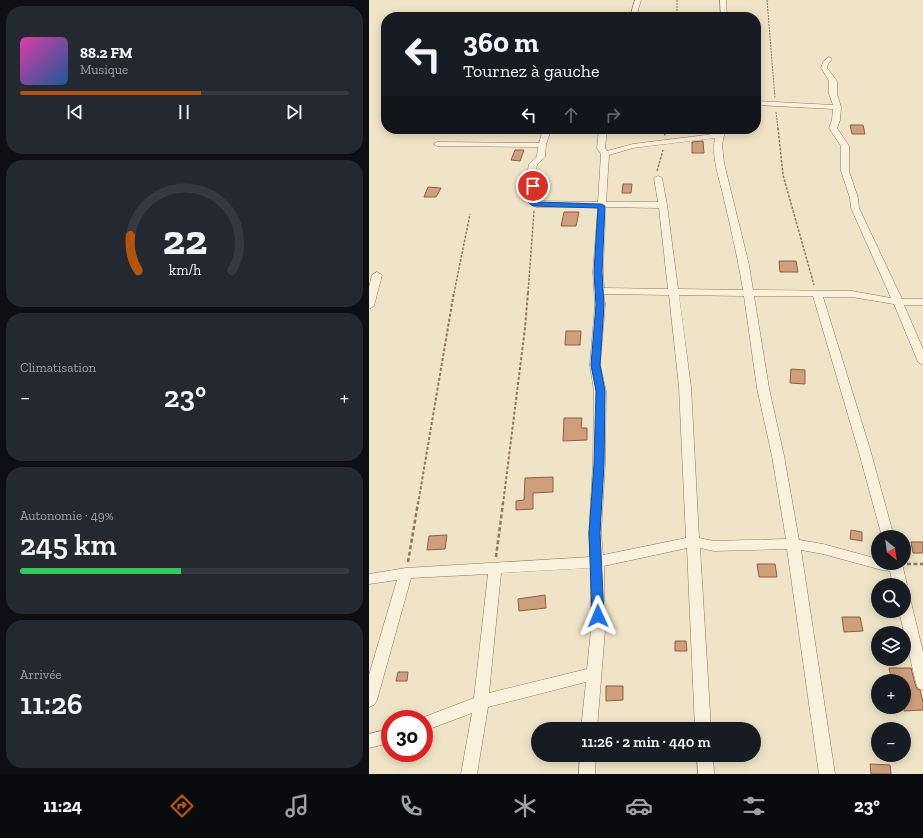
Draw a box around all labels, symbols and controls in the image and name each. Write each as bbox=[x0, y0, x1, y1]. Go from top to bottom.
text: 360 m bbox=[463, 26, 539, 59]
icon: left bbox=[397, 28, 449, 80]
text: 88.2 FM bbox=[80, 44, 132, 62]
text: Tournez à gauche bbox=[463, 60, 599, 82]
text: Musique bbox=[80, 62, 128, 77]
icon: previous bbox=[64, 101, 86, 123]
icon: pause bbox=[173, 101, 195, 123]
icon: next bbox=[283, 101, 305, 123]
icon: left bbox=[518, 104, 540, 126]
icon: ahead bbox=[560, 104, 582, 126]
icon: right bbox=[602, 104, 624, 126]
pin bbox=[516, 169, 550, 203]
icon: arrive bbox=[522, 175, 544, 197]
text: 22 bbox=[162, 215, 207, 265]
text: km/h bbox=[168, 262, 201, 279]
text: Climatisation bbox=[20, 360, 96, 375]
text: 23° bbox=[164, 379, 206, 415]
text: − bbox=[20, 384, 30, 411]
text: + bbox=[340, 384, 349, 411]
text: Autonomie · 49% bbox=[20, 508, 114, 523]
text: 245 km bbox=[20, 527, 117, 563]
north arrow bbox=[871, 530, 911, 570]
map controls bbox=[871, 530, 911, 762]
button: search bbox=[871, 578, 911, 618]
position arrow bbox=[577, 595, 619, 637]
button: layers bbox=[871, 626, 911, 666]
text: Arrivée bbox=[20, 667, 61, 682]
button: + bbox=[871, 674, 911, 714]
text: 11:26 bbox=[20, 686, 83, 722]
speed limit sign: 30 bbox=[381, 710, 433, 762]
button: − bbox=[871, 722, 911, 762]
text: 11:26 · 2 min · 440 m bbox=[581, 733, 711, 751]
icon: directions bbox=[168, 792, 196, 820]
icon: music bbox=[283, 792, 311, 820]
icon: phone bbox=[397, 792, 425, 820]
icon: climate bbox=[511, 792, 539, 820]
icon: car bbox=[625, 792, 653, 820]
icon: filters bbox=[740, 792, 768, 820]
text: 11:24 bbox=[43, 795, 82, 817]
text: 23° bbox=[854, 795, 880, 817]

